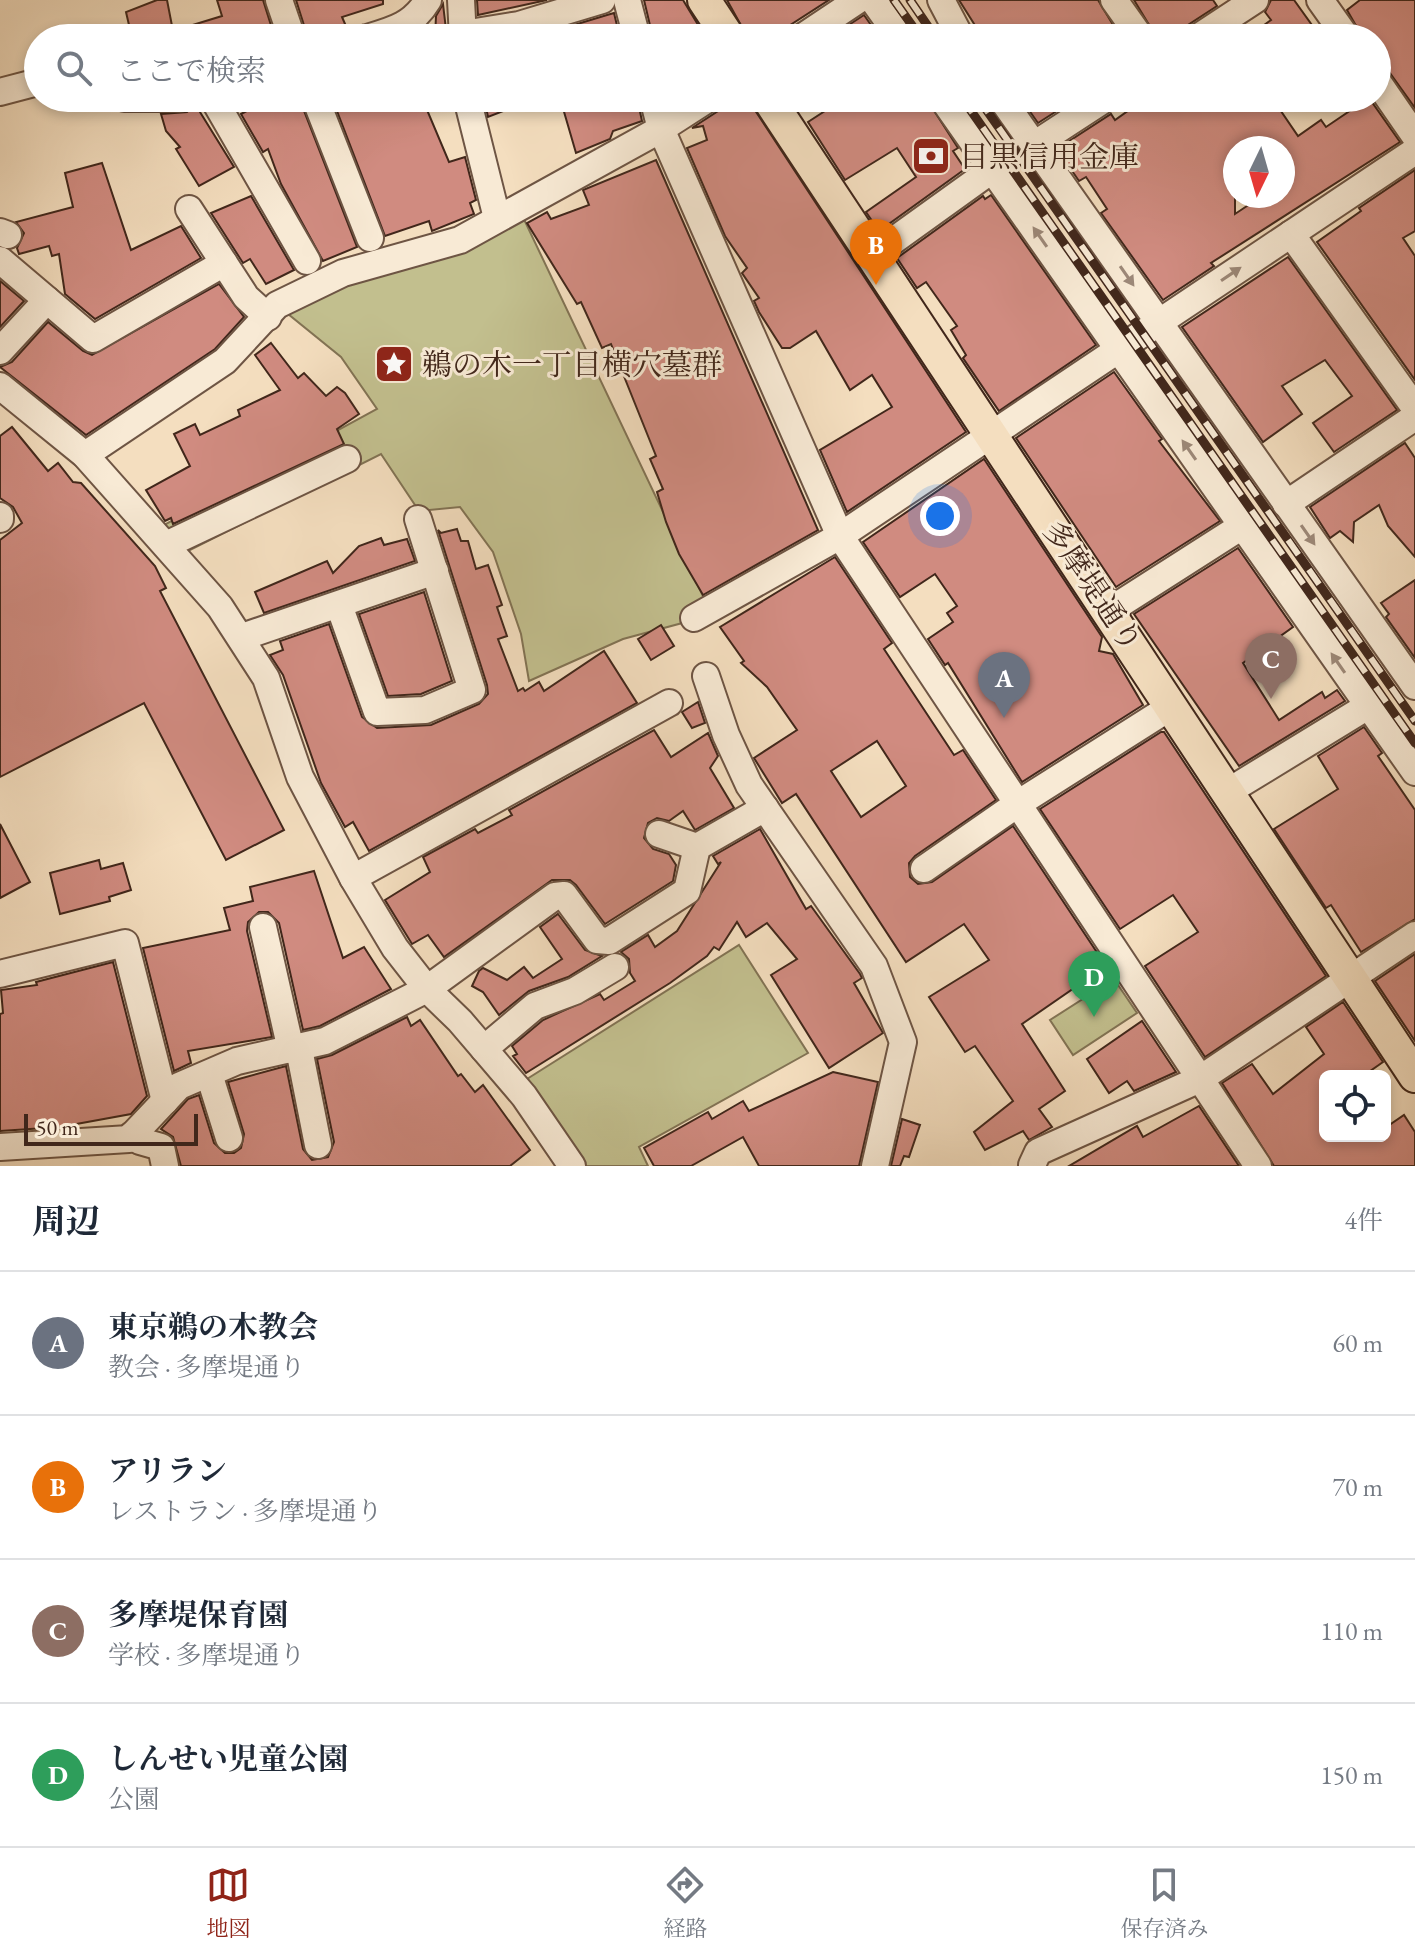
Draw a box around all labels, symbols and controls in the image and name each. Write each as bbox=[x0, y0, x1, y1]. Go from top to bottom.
search box bbox=[24, 24, 1391, 112]
icon: search bbox=[52, 46, 96, 90]
text: ここで検索 bbox=[116, 51, 266, 90]
bank icon: 目黒信用金庫 bbox=[910, 135, 952, 177]
north arrow bbox=[1223, 136, 1295, 208]
place label: 目黒信用金庫 bbox=[959, 137, 1139, 176]
pin: B bbox=[850, 219, 902, 285]
one-way arrow bbox=[1033, 226, 1048, 247]
one-way arrow bbox=[1119, 266, 1134, 287]
one-way arrow bbox=[1220, 267, 1241, 282]
place icon: 鵜の木一丁目横穴墓群 bbox=[373, 343, 415, 385]
place label: 鵜の木一丁目横穴墓群 bbox=[422, 345, 722, 384]
one-way arrow bbox=[1182, 439, 1197, 460]
your location bbox=[920, 496, 960, 536]
street label: 多摩堤通り bbox=[1035, 513, 1151, 659]
one-way arrow bbox=[1300, 525, 1315, 546]
pin: C bbox=[1245, 633, 1297, 699]
pin: A bbox=[978, 652, 1030, 718]
one-way arrow bbox=[1331, 652, 1346, 673]
pin: D bbox=[1068, 951, 1120, 1017]
map controls bbox=[1319, 1070, 1391, 1142]
button: locate bbox=[1319, 1070, 1391, 1142]
scale bar bbox=[24, 1110, 198, 1146]
text: 50 m bbox=[36, 1113, 79, 1142]
text: 周辺 bbox=[32, 1199, 100, 1243]
text: 4件 bbox=[1345, 1203, 1383, 1237]
text: 東京鵜の木教会 bbox=[108, 1307, 318, 1346]
text: A bbox=[49, 1326, 67, 1360]
text: 60 m bbox=[1333, 1326, 1383, 1360]
text: 教会 · 多摩堤通り bbox=[108, 1350, 306, 1384]
text: アリラン bbox=[108, 1451, 227, 1490]
text: B bbox=[50, 1470, 66, 1504]
text: 70 m bbox=[1333, 1470, 1383, 1504]
text: レストラン · 多摩堤通り bbox=[108, 1494, 383, 1528]
text: 多摩堤保育園 bbox=[108, 1595, 288, 1634]
text: C bbox=[49, 1614, 67, 1648]
text: 110 m bbox=[1320, 1614, 1383, 1648]
text: 学校 · 多摩堤通り bbox=[108, 1638, 306, 1672]
text: しんせい児童公園 bbox=[108, 1739, 348, 1778]
text: D bbox=[48, 1758, 68, 1792]
text: 150 m bbox=[1320, 1758, 1383, 1792]
text: 公園 bbox=[108, 1782, 160, 1816]
tab: 地図 bbox=[206, 1863, 251, 1943]
tab: 経路 bbox=[663, 1863, 708, 1943]
tab: 保存済み bbox=[1120, 1863, 1209, 1943]

